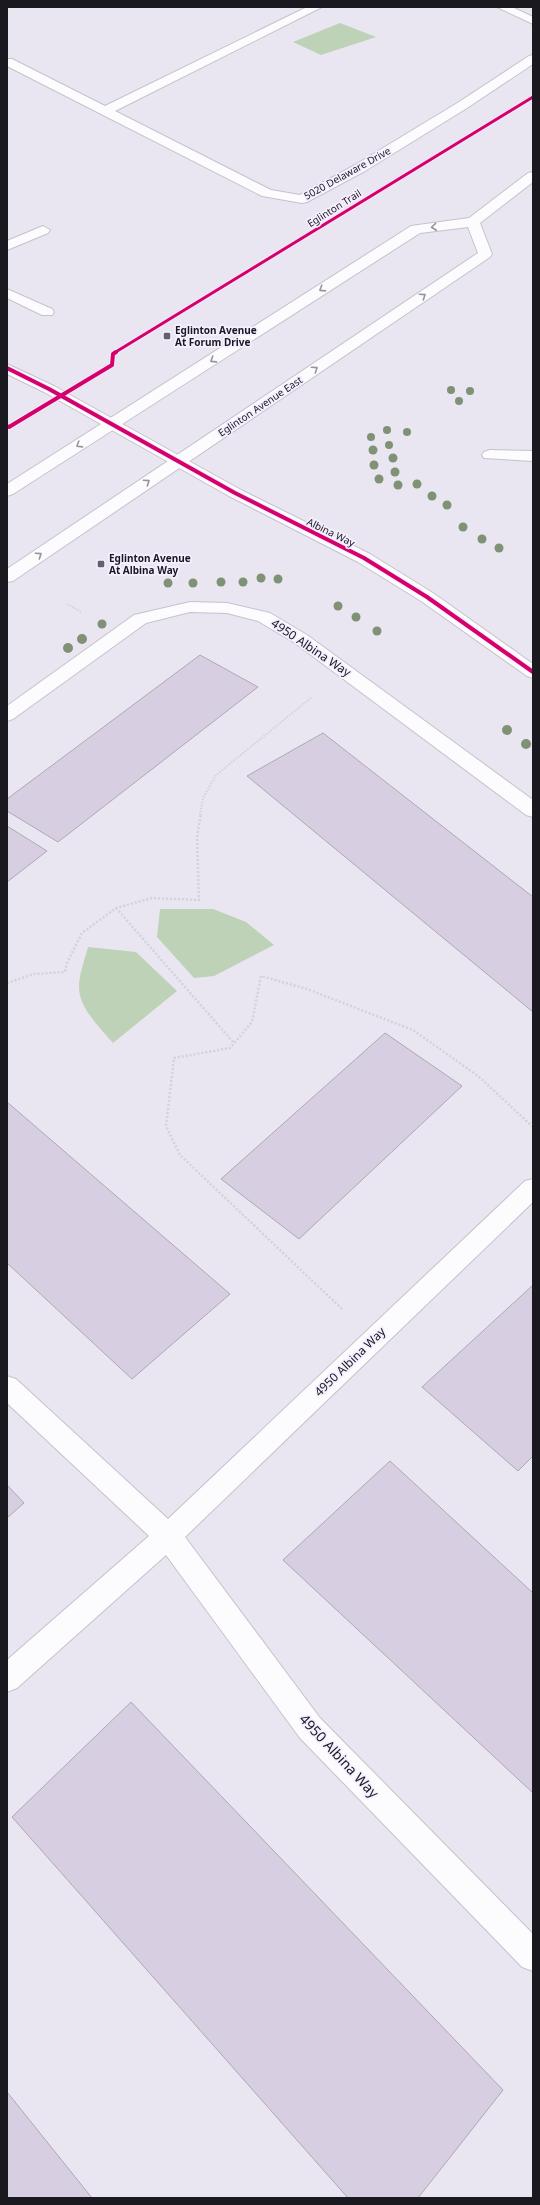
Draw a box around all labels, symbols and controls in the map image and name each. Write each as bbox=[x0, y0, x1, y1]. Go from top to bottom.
street label: 5020 Delaware Drive bbox=[301, 143, 393, 203]
street label: Eglinton Trail bbox=[304, 186, 364, 230]
one-way arrow bbox=[431, 222, 437, 231]
one-way arrow bbox=[319, 284, 326, 292]
one-way arrow bbox=[419, 293, 426, 301]
place label: Eglinton Avenue At Forum Drive bbox=[175, 323, 257, 349]
marker: Eglinton Avenue At Forum Drive bbox=[162, 331, 172, 341]
one-way arrow bbox=[210, 355, 217, 362]
one-way arrow bbox=[311, 366, 318, 374]
street label: Eglinton Avenue East bbox=[215, 372, 305, 439]
one-way arrow bbox=[77, 440, 84, 447]
one-way arrow bbox=[143, 479, 150, 487]
street label: Albina Way bbox=[305, 514, 358, 550]
place label: Eglinton Avenue At Albina Way bbox=[109, 551, 191, 577]
one-way arrow bbox=[35, 552, 42, 560]
marker: Eglinton Avenue At Albina Way bbox=[96, 559, 106, 569]
street label: 4950 Albina Way bbox=[268, 615, 355, 681]
street label: 4950 Albina Way bbox=[310, 1323, 390, 1400]
street label: 4950 Albina Way bbox=[295, 1710, 384, 1802]

